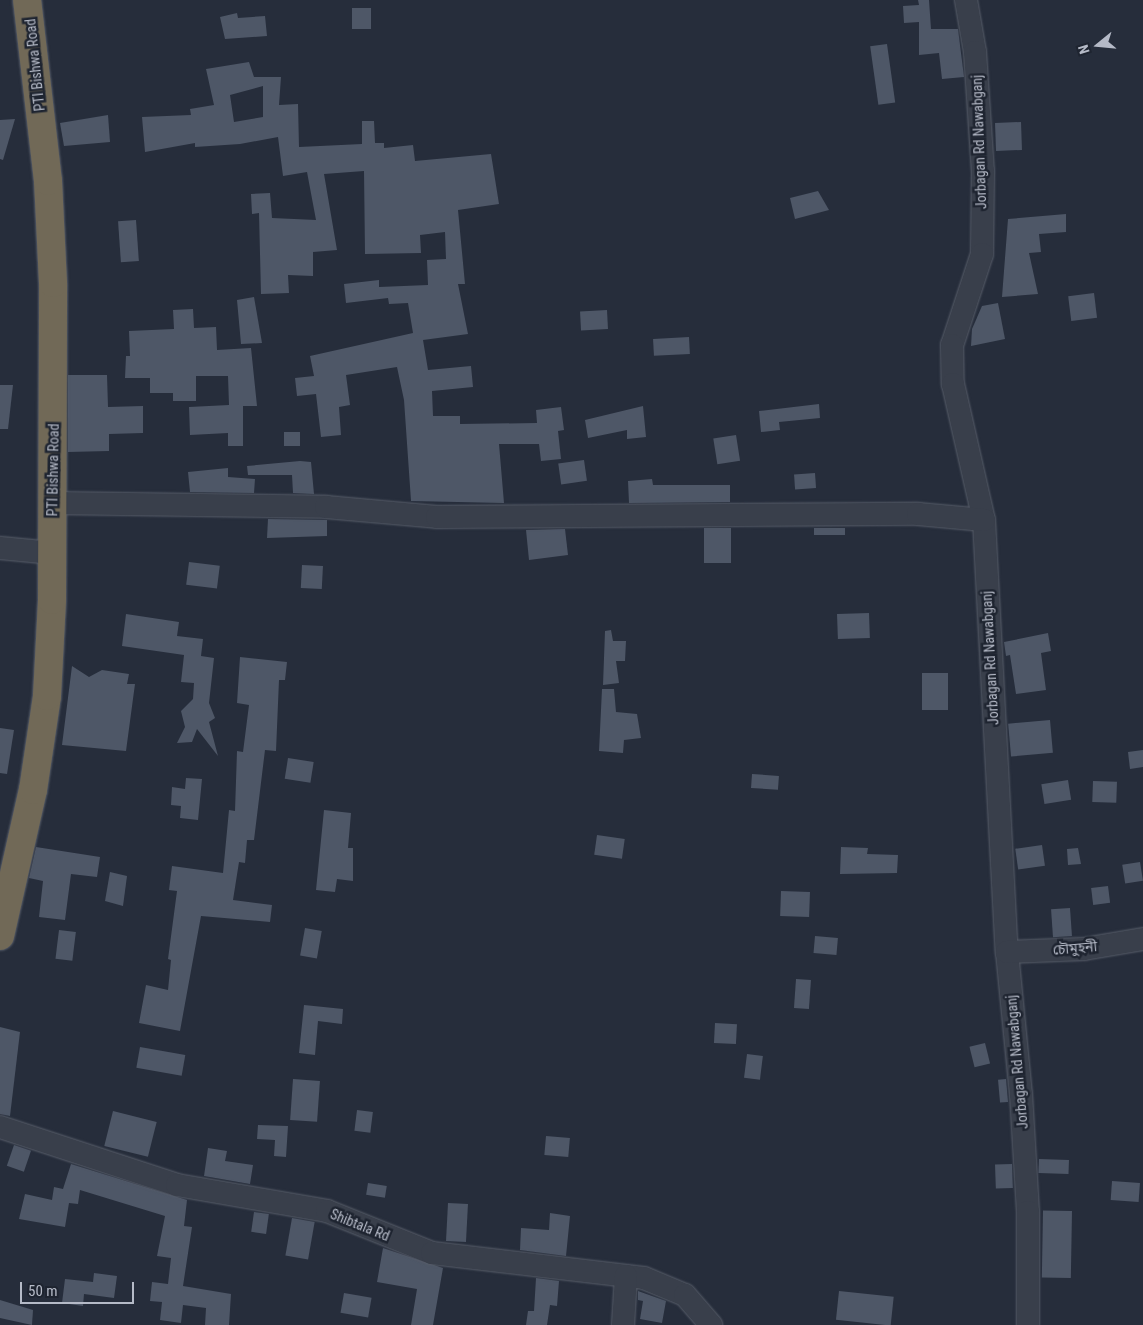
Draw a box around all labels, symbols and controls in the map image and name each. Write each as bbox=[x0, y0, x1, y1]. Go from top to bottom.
street label: PTI Bishwa Road bbox=[22, 18, 48, 112]
north arrow bbox=[1073, 20, 1123, 70]
text: N bbox=[1075, 43, 1093, 56]
street label: Jorbagan Rd Nawabganj bbox=[968, 75, 990, 209]
street label: PTI Bishwa Road bbox=[44, 423, 62, 517]
street label: Jorbagan Rd Nawabganj bbox=[978, 590, 1002, 726]
street label: চৌমুহনী bbox=[1052, 938, 1098, 958]
street label: Jorbagan Rd Nawabganj bbox=[1003, 994, 1031, 1130]
street label: Shibtala Rd bbox=[328, 1206, 392, 1244]
scale bar bbox=[22, 1272, 136, 1304]
text: 50 m bbox=[28, 1282, 58, 1300]

